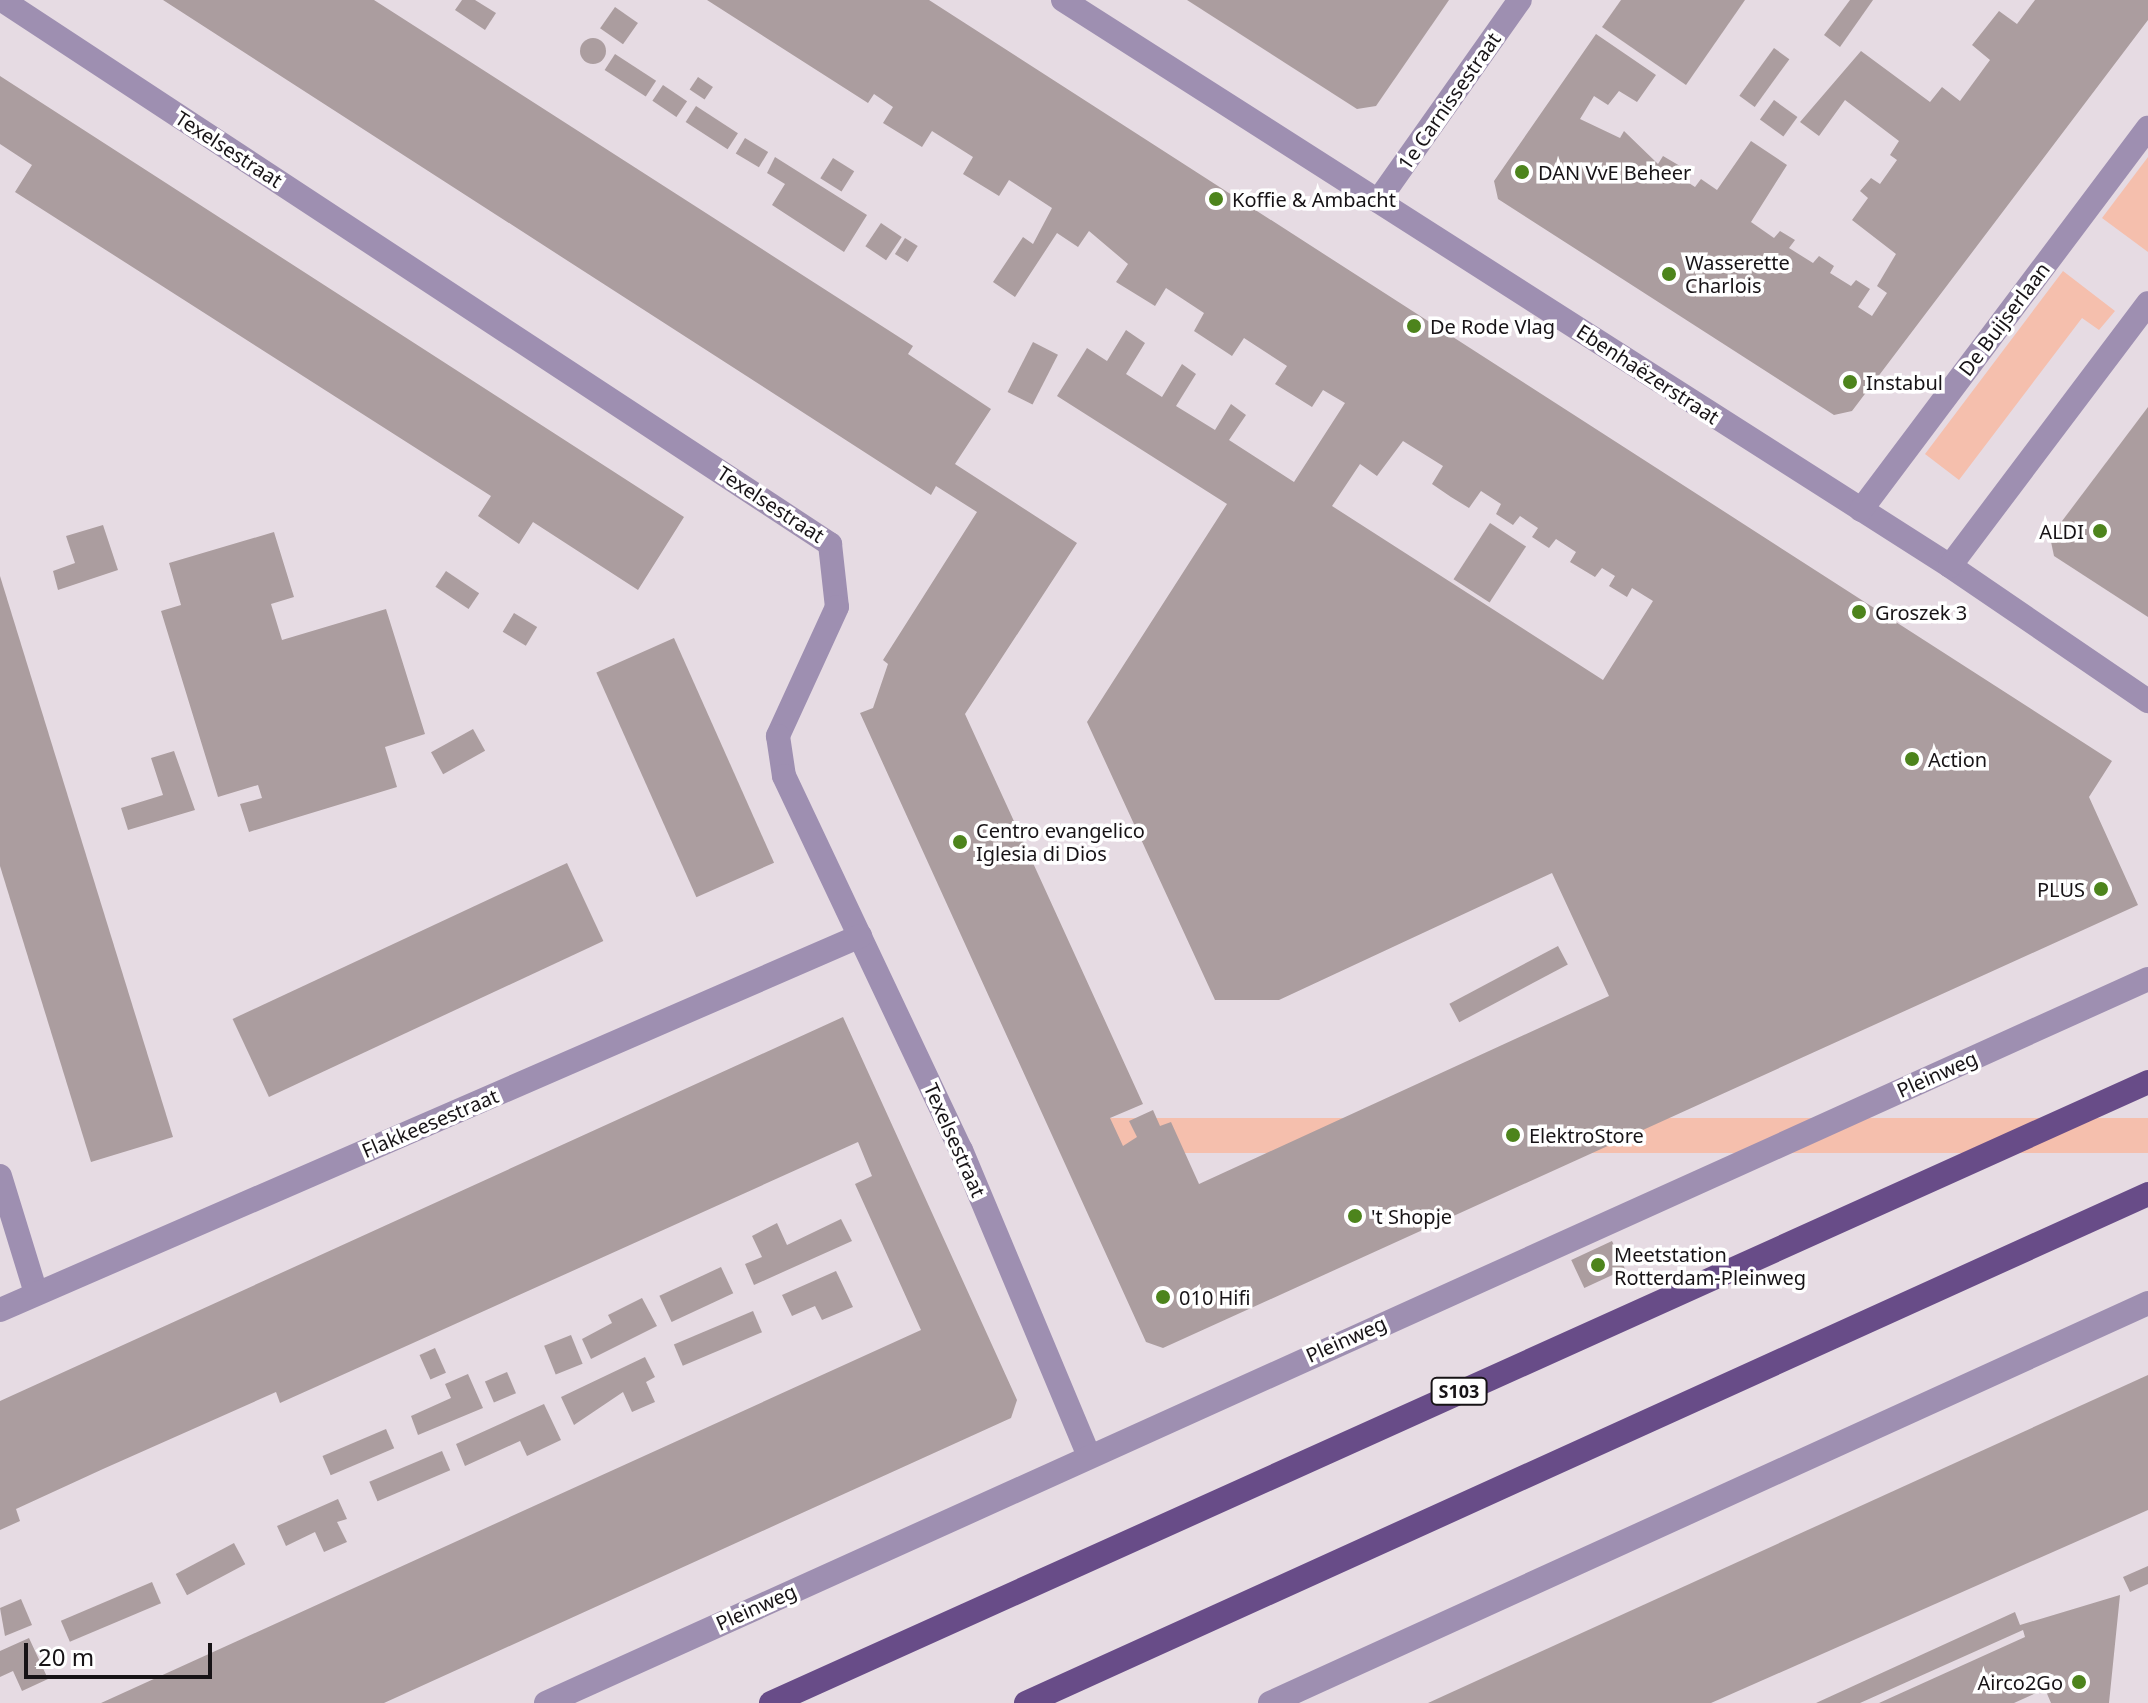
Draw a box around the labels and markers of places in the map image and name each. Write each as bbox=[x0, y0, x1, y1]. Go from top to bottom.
place label: DAN VvE Beheer bbox=[1538, 160, 1691, 184]
marker: DAN VvE Beheer bbox=[1513, 163, 1531, 181]
place label: Koffie & Ambacht bbox=[1232, 187, 1396, 211]
marker: Koffie & Ambacht bbox=[1207, 190, 1225, 208]
place label: Wasserette Charlois bbox=[1685, 250, 1790, 297]
marker: Wasserette Charlois bbox=[1660, 265, 1678, 283]
place label: De Rode Vlag bbox=[1430, 314, 1555, 338]
marker: De Rode Vlag bbox=[1405, 317, 1423, 335]
place label: Instabul bbox=[1866, 370, 1943, 394]
marker: Instabul bbox=[1841, 373, 1859, 391]
place label: ALDI bbox=[2039, 519, 2084, 543]
marker: ALDI bbox=[2091, 522, 2109, 540]
place label: Groszek 3 bbox=[1875, 600, 1967, 624]
marker: Groszek 3 bbox=[1850, 603, 1868, 621]
place label: Action bbox=[1928, 747, 1987, 771]
marker: Action bbox=[1903, 750, 1921, 768]
place label: Centro evangelico Iglesia di Dios bbox=[976, 818, 1145, 865]
marker: Centro evangelico Iglesia di Dios bbox=[951, 833, 969, 851]
place label: PLUS bbox=[2037, 877, 2085, 901]
marker: PLUS bbox=[2092, 880, 2110, 898]
place label: ElektroStore bbox=[1529, 1123, 1644, 1147]
marker: ElektroStore bbox=[1504, 1126, 1522, 1144]
place label: 't Shopje bbox=[1371, 1204, 1452, 1228]
marker: 't Shopje bbox=[1346, 1207, 1364, 1225]
place label: Meetstation Rotterdam-Pleinweg bbox=[1614, 1242, 1806, 1289]
marker: Meetstation Rotterdam-Pleinweg bbox=[1589, 1256, 1607, 1274]
place label: 010 Hifi bbox=[1179, 1285, 1251, 1309]
marker: 010 Hifi bbox=[1154, 1288, 1172, 1306]
place label: Airco2Go bbox=[1977, 1670, 2063, 1694]
marker: Airco2Go bbox=[2070, 1673, 2088, 1691]

